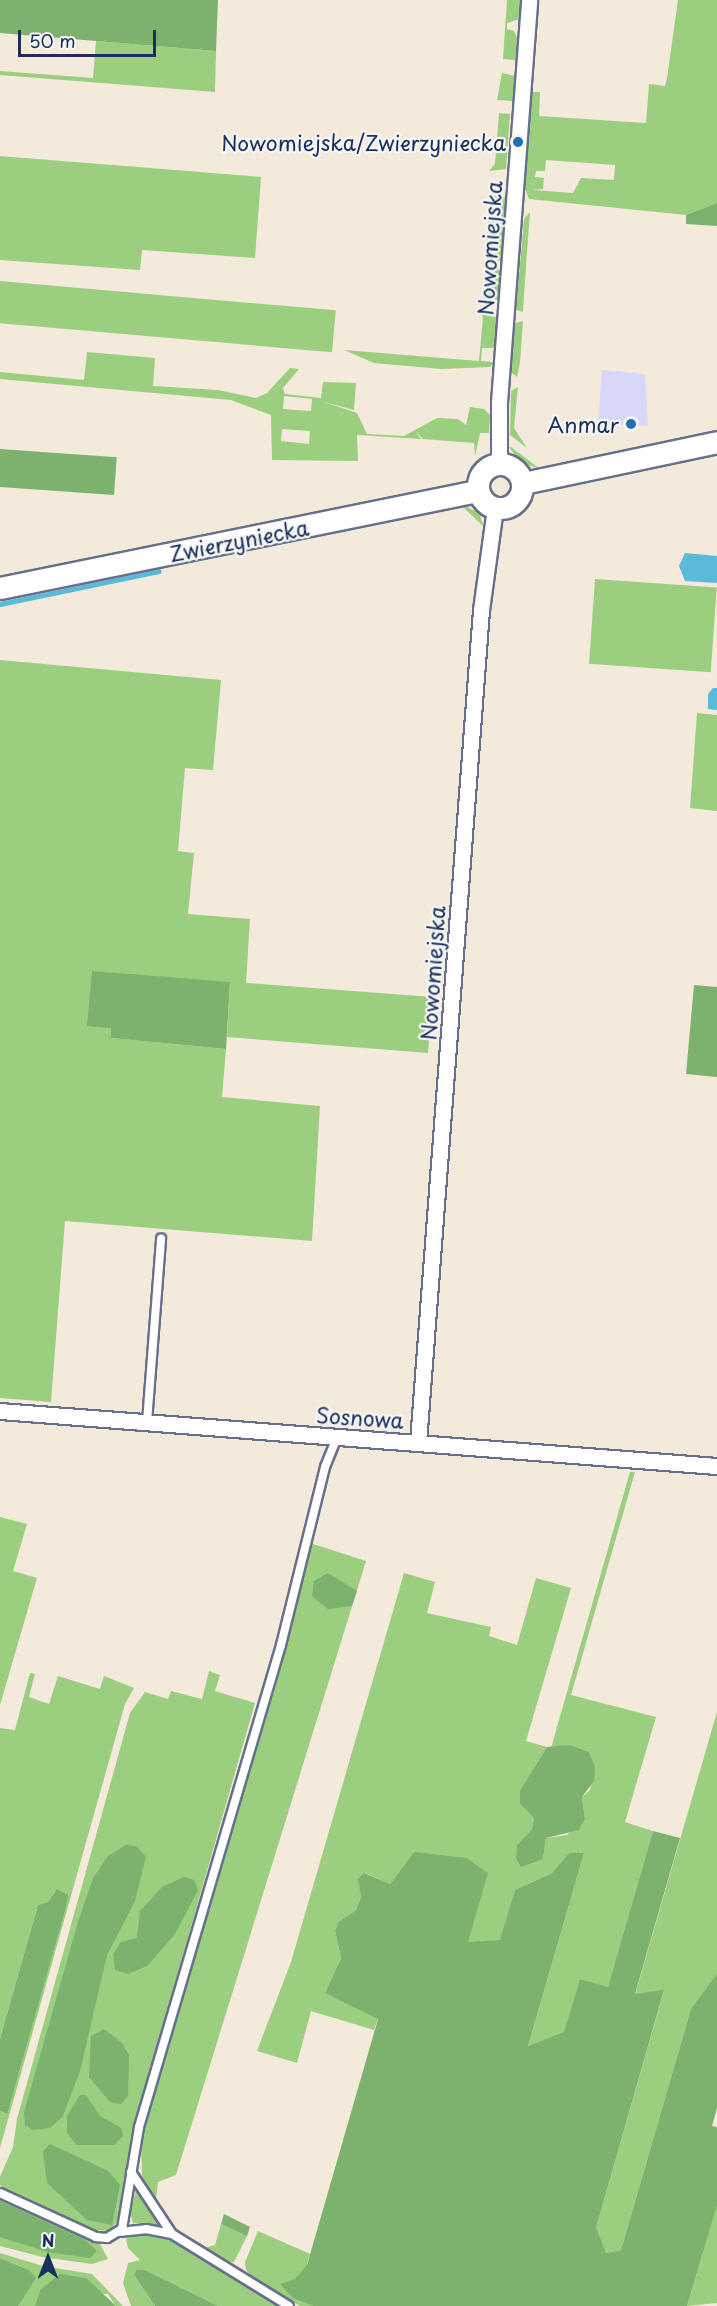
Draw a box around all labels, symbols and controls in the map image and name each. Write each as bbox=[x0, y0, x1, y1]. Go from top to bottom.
scale bar bbox=[21, 18, 159, 56]
text: 50 m bbox=[29, 27, 76, 54]
place label: Nowomiejska/Zwierzyniecka bbox=[221, 129, 506, 155]
marker: Nowomiejska/Zwierzyniecka bbox=[511, 135, 525, 149]
street label: Nowomiejska bbox=[472, 180, 506, 316]
place label: Anmar bbox=[548, 411, 619, 437]
marker: Anmar bbox=[624, 417, 638, 431]
street label: Zwierzyniecka bbox=[167, 514, 311, 566]
street label: Nowomiejska bbox=[415, 905, 449, 1041]
street label: Sosnowa bbox=[315, 1401, 405, 1433]
north arrow bbox=[18, 2228, 78, 2288]
text: N bbox=[42, 2228, 54, 2252]

